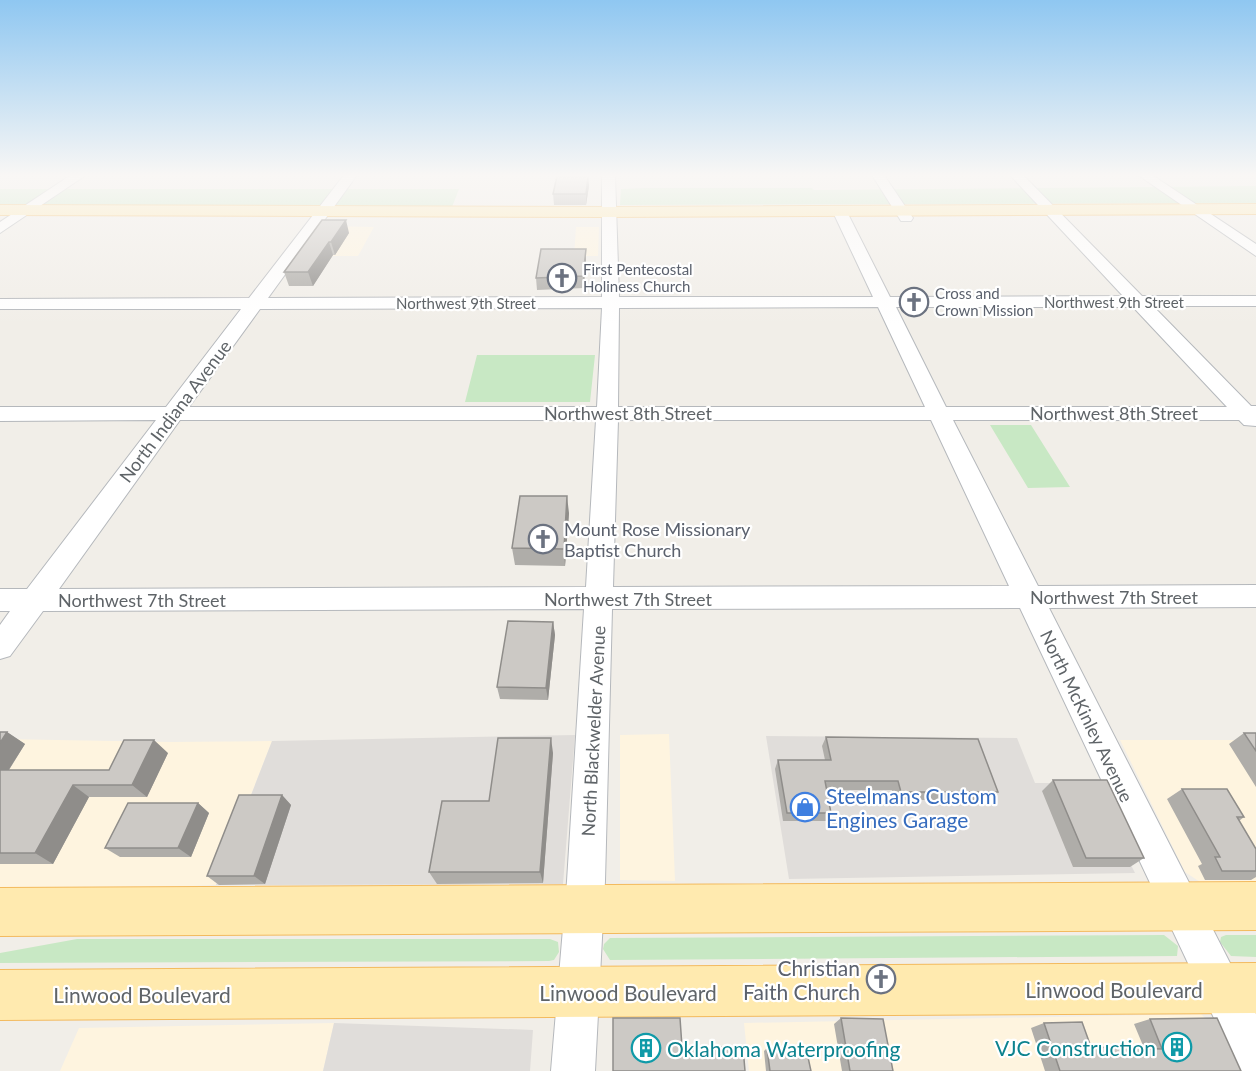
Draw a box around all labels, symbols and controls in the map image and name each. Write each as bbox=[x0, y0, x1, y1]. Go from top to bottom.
place label: First Pentecostal Holiness Church bbox=[583, 260, 693, 295]
church icon: First Pentecostal Holiness Church bbox=[546, 262, 578, 294]
place label: Cross and Crown Mission bbox=[935, 284, 1033, 319]
church icon: Cross and Crown Mission bbox=[898, 286, 930, 318]
street label: Northwest 9th Street bbox=[1044, 293, 1185, 311]
street label: Northwest 9th Street bbox=[396, 294, 537, 312]
street label: North Indiana Avenue bbox=[114, 336, 236, 486]
street label: Northwest 8th Street bbox=[544, 402, 713, 424]
street label: Northwest 8th Street bbox=[1030, 402, 1199, 424]
place label: Mount Rose Missionary Baptist Church bbox=[564, 518, 751, 561]
church icon: Mount Rose Missionary Baptist Church bbox=[527, 523, 559, 555]
street label: Northwest 7th Street bbox=[1030, 586, 1199, 608]
street label: Northwest 7th Street bbox=[544, 588, 713, 610]
street label: Northwest 7th Street bbox=[58, 589, 227, 611]
street label: North Blackwelder Avenue bbox=[576, 625, 610, 837]
street label: North McKinley Avenue bbox=[1036, 626, 1138, 806]
place label: Steelmans Custom Engines Garage bbox=[826, 783, 997, 832]
shop icon: Steelmans Custom Engines Garage bbox=[789, 791, 821, 823]
place label: Christian Faith Church bbox=[743, 955, 860, 1004]
church icon: Christian Faith Church bbox=[865, 963, 897, 995]
street label: Linwood Boulevard bbox=[1025, 977, 1203, 1002]
street label: Linwood Boulevard bbox=[539, 980, 717, 1005]
street label: Linwood Boulevard bbox=[53, 982, 231, 1007]
building icon: VJC Construction bbox=[1161, 1031, 1193, 1063]
building icon: Oklahoma Waterproofing bbox=[630, 1032, 662, 1064]
place label: VJC Construction bbox=[995, 1035, 1156, 1060]
place label: Oklahoma Waterproofing bbox=[667, 1036, 900, 1061]

